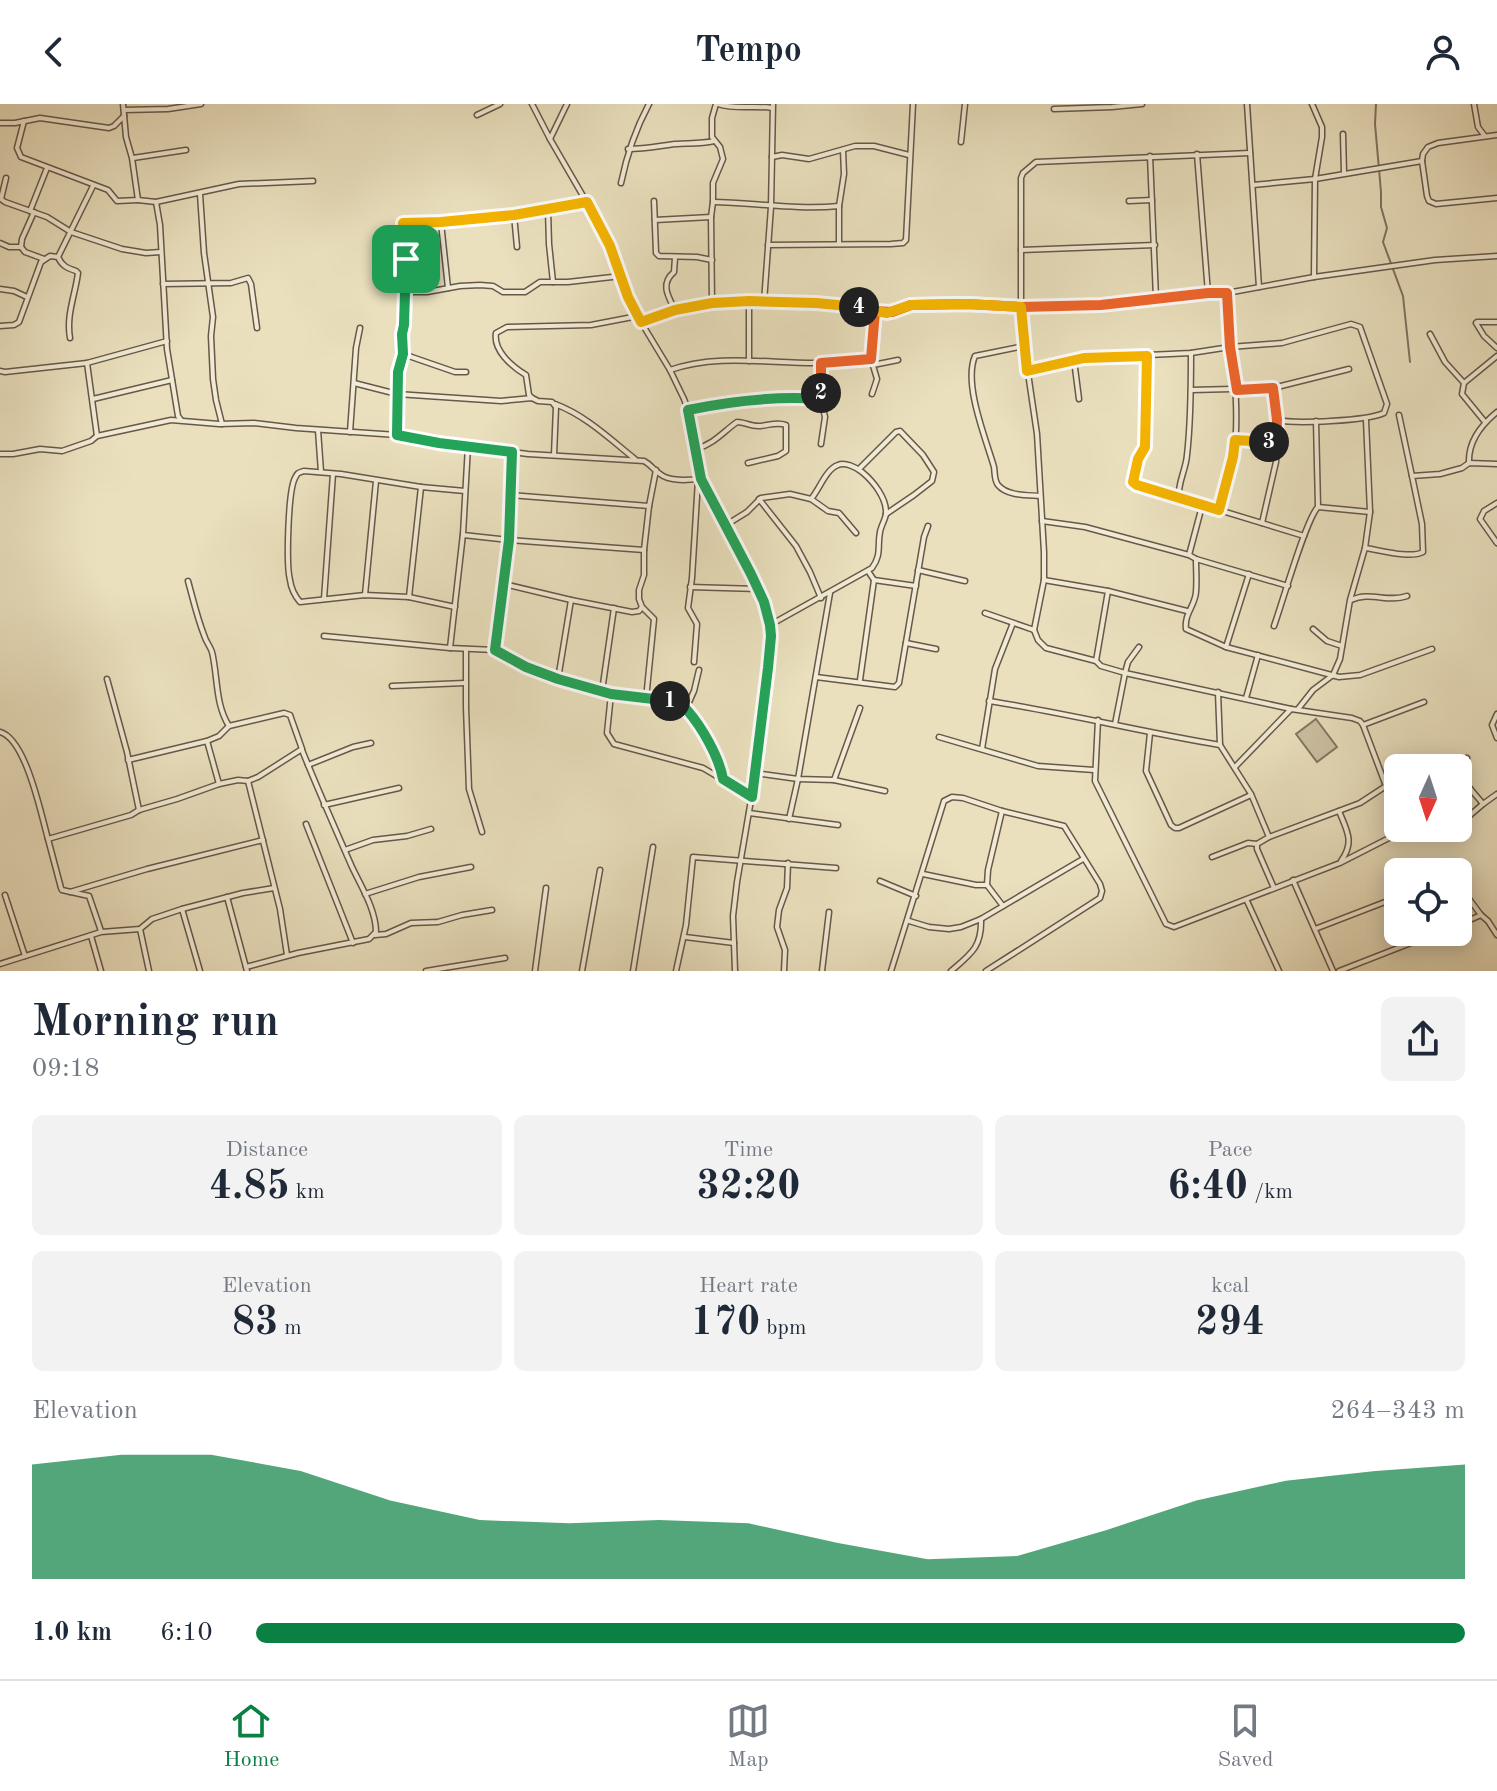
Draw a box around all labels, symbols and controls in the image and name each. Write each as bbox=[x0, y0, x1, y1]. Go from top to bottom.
icon: back bbox=[32, 30, 76, 74]
icon: person bbox=[1421, 30, 1465, 74]
text: Tempo bbox=[695, 34, 802, 70]
pin bbox=[372, 225, 440, 293]
icon: arrive bbox=[384, 237, 428, 281]
pin: 4 bbox=[839, 287, 879, 327]
text: 4 bbox=[853, 296, 865, 318]
pin: 2 bbox=[801, 373, 841, 413]
text: 2 bbox=[815, 382, 827, 404]
pin: 3 bbox=[1249, 422, 1289, 462]
text: 3 bbox=[1263, 431, 1275, 453]
pin: 1 bbox=[650, 681, 690, 721]
text: 1 bbox=[664, 690, 676, 712]
north arrow bbox=[1384, 754, 1472, 842]
map controls bbox=[1384, 754, 1472, 946]
button: locate bbox=[1384, 858, 1472, 946]
button: share bbox=[1381, 997, 1465, 1081]
text: Morning run bbox=[32, 1001, 279, 1045]
text: 09:18 bbox=[32, 1056, 100, 1082]
text: Distance bbox=[225, 1139, 308, 1161]
text: Time bbox=[724, 1139, 773, 1161]
text: Pace bbox=[1208, 1139, 1252, 1161]
text: 4.85 bbox=[209, 1168, 290, 1208]
text: 32:20 bbox=[696, 1168, 800, 1208]
text: 6:40 bbox=[1167, 1168, 1248, 1208]
text: km bbox=[290, 1181, 325, 1203]
text: /km bbox=[1248, 1181, 1293, 1203]
text: Elevation bbox=[222, 1275, 312, 1297]
text: Heart rate bbox=[699, 1275, 798, 1297]
text: kcal bbox=[1211, 1275, 1249, 1297]
text: 83 bbox=[232, 1304, 278, 1344]
text: 170 bbox=[691, 1304, 760, 1344]
text: 294 bbox=[1195, 1304, 1265, 1344]
text: m bbox=[278, 1317, 302, 1339]
text: bpm bbox=[760, 1317, 806, 1339]
text: Elevation bbox=[32, 1398, 138, 1424]
text: 264–343 m bbox=[1330, 1398, 1465, 1424]
text: 1.0 km bbox=[32, 1620, 112, 1646]
text: 6:10 bbox=[160, 1620, 213, 1646]
tab: Home bbox=[224, 1699, 279, 1774]
tab: Map bbox=[726, 1699, 770, 1774]
tab: Saved bbox=[1217, 1699, 1273, 1774]

